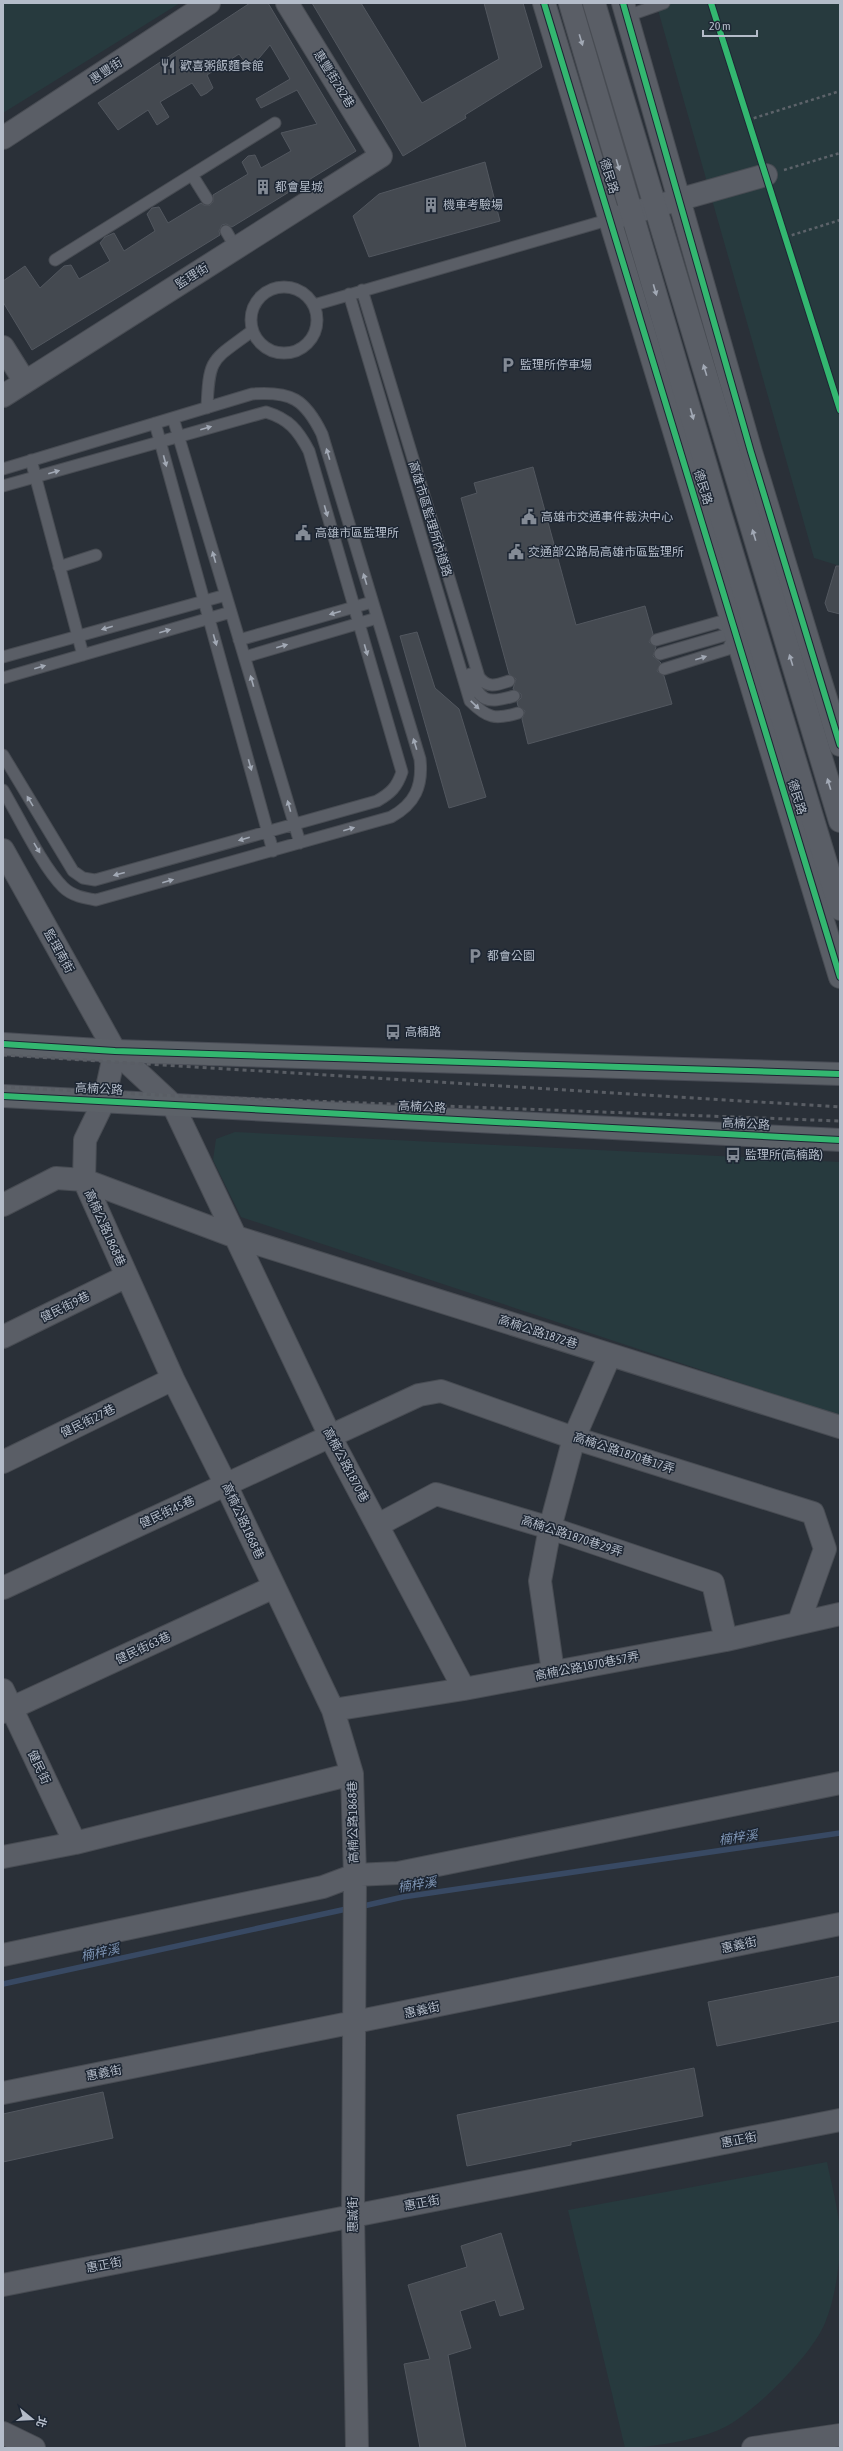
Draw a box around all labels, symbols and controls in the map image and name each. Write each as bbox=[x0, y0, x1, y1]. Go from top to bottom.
scale bar bbox=[703, 12, 757, 38]
text: 20 m bbox=[709, 19, 731, 33]
one-way arrow bbox=[578, 35, 584, 47]
street label: 惠豐街282巷 bbox=[311, 48, 357, 110]
street label: 惠豐街 bbox=[87, 55, 125, 87]
restaurant icon: 歡喜粥飯麵食館 bbox=[159, 57, 177, 75]
place label: 歡喜粥飯麵食館 bbox=[180, 59, 264, 73]
street label: 德民路 bbox=[597, 157, 621, 195]
one-way arrow bbox=[615, 159, 621, 171]
building icon: 都會星城 bbox=[254, 178, 272, 196]
place label: 都會星城 bbox=[275, 180, 323, 194]
building icon: 機車考驗場 bbox=[422, 196, 440, 214]
place label: 機車考驗場 bbox=[443, 198, 503, 212]
street label: 監理街 bbox=[173, 261, 211, 291]
one-way arrow bbox=[652, 284, 658, 296]
parking icon: 監理所停車場 bbox=[499, 356, 517, 374]
place label: 監理所停車場 bbox=[520, 358, 592, 372]
one-way arrow bbox=[702, 364, 708, 376]
one-way arrow bbox=[689, 408, 695, 421]
one-way arrow bbox=[199, 424, 212, 430]
one-way arrow bbox=[325, 448, 331, 460]
one-way arrow bbox=[163, 455, 169, 467]
street label: 高雄市區監理所內道路 bbox=[406, 460, 454, 578]
street label: 德民路 bbox=[691, 468, 715, 506]
one-way arrow bbox=[48, 469, 60, 475]
one-way arrow bbox=[323, 506, 329, 518]
public building icon: 高雄市交通事件裁決中心 bbox=[520, 508, 538, 526]
place label: 高雄市交通事件裁決中心 bbox=[541, 510, 673, 524]
public building icon: 高雄市區監理所 bbox=[294, 524, 312, 542]
place label: 高雄市區監理所 bbox=[315, 526, 399, 540]
one-way arrow bbox=[751, 529, 757, 541]
public building icon: 交通部公路局高雄市區監理所 bbox=[507, 543, 525, 561]
place label: 交通部公路局高雄市區監理所 bbox=[528, 545, 684, 559]
one-way arrow bbox=[211, 550, 217, 562]
one-way arrow bbox=[362, 573, 368, 585]
one-way arrow bbox=[328, 610, 340, 616]
one-way arrow bbox=[101, 625, 113, 631]
one-way arrow bbox=[160, 628, 172, 634]
one-way arrow bbox=[212, 634, 218, 646]
one-way arrow bbox=[276, 643, 288, 649]
one-way arrow bbox=[363, 644, 369, 656]
one-way arrow bbox=[788, 653, 794, 665]
one-way arrow bbox=[696, 655, 708, 661]
one-way arrow bbox=[35, 664, 47, 670]
one-way arrow bbox=[249, 675, 255, 687]
one-way arrow bbox=[470, 700, 480, 710]
one-way arrow bbox=[412, 737, 418, 749]
one-way arrow bbox=[247, 760, 253, 772]
street label: 德民路 bbox=[785, 778, 809, 816]
one-way arrow bbox=[826, 778, 832, 790]
one-way arrow bbox=[27, 795, 34, 807]
one-way arrow bbox=[286, 800, 292, 812]
one-way arrow bbox=[343, 826, 355, 832]
one-way arrow bbox=[237, 836, 249, 842]
one-way arrow bbox=[34, 842, 41, 854]
one-way arrow bbox=[112, 872, 125, 878]
one-way arrow bbox=[163, 878, 175, 884]
street label: 監理南街 bbox=[41, 927, 77, 975]
parking icon: 都會公園 bbox=[466, 947, 484, 965]
place label: 都會公園 bbox=[487, 949, 535, 963]
bus stop icon: 高楠路 bbox=[384, 1023, 402, 1041]
place label: 高楠路 bbox=[405, 1025, 441, 1039]
street label: 高楠公路 bbox=[75, 1081, 123, 1097]
street label: 高楠公路 bbox=[398, 1099, 446, 1115]
street label: 高楠公路 bbox=[722, 1116, 770, 1132]
bus stop icon: 監理所(高楠路) bbox=[724, 1146, 742, 1164]
place label: 監理所(高楠路) bbox=[745, 1148, 823, 1162]
street label: 高楠公路1868巷 bbox=[82, 1187, 128, 1269]
street label: 健民街9巷 bbox=[38, 1289, 92, 1325]
street label: 高楠公路1872巷 bbox=[497, 1313, 579, 1351]
street label: 健民街27巷 bbox=[58, 1402, 118, 1440]
street label: 高楠公路1870巷 bbox=[320, 1425, 372, 1505]
street label: 高楠公路1870巷17弄 bbox=[572, 1430, 676, 1476]
street label: 高楠公路1868巷 bbox=[219, 1481, 267, 1561]
street label: 健民街45巷 bbox=[137, 1493, 197, 1531]
street label: 高楠公路1870巷29弄 bbox=[520, 1513, 624, 1559]
street label: 健民街63巷 bbox=[113, 1629, 173, 1667]
street label: 高楠公路1870巷57弄 bbox=[534, 1649, 640, 1683]
street label: 健民街 bbox=[25, 1748, 53, 1786]
street label: 高楠公路1868巷 bbox=[345, 1781, 361, 1863]
water label: 楠梓溪 bbox=[718, 1827, 760, 1848]
water label: 楠梓溪 bbox=[397, 1874, 439, 1895]
street label: 惠義街 bbox=[720, 1934, 758, 1956]
water label: 楠梓溪 bbox=[79, 1941, 123, 1964]
street label: 惠義街 bbox=[403, 1999, 441, 2021]
street label: 惠義街 bbox=[85, 2063, 123, 2083]
street label: 惠正街 bbox=[720, 2130, 758, 2150]
street label: 惠正街 bbox=[403, 2193, 441, 2213]
street label: 惠誠街 bbox=[346, 2197, 360, 2233]
street label: 惠正街 bbox=[85, 2255, 123, 2275]
north arrow bbox=[12, 2399, 52, 2439]
text: 北 bbox=[34, 2415, 49, 2429]

